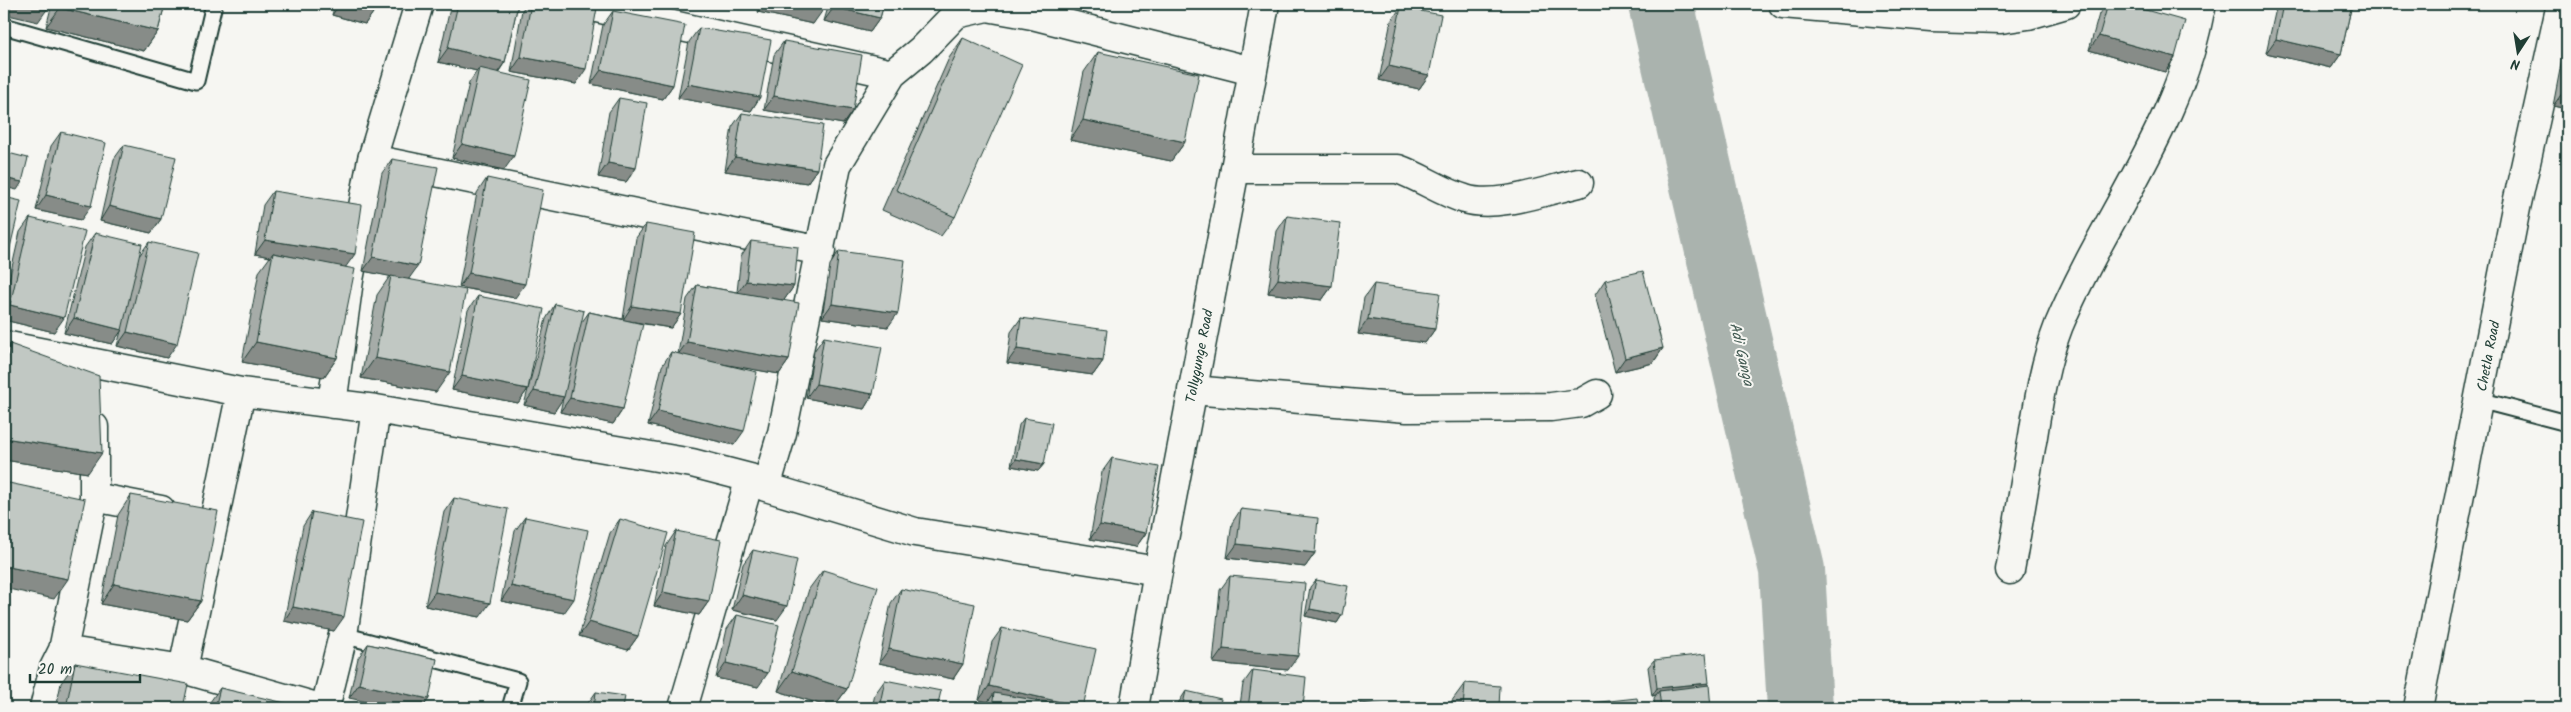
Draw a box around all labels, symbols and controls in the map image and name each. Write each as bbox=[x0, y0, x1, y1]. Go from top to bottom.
north arrow bbox=[2494, 28, 2544, 78]
text: N bbox=[2509, 52, 2522, 75]
street label: Tollygunge Road bbox=[1180, 307, 1220, 405]
street label: Chetla Road bbox=[2471, 318, 2507, 393]
water label: Adi Ganga bbox=[1722, 320, 1760, 389]
scale bar bbox=[30, 652, 140, 684]
text: 20 m bbox=[38, 658, 72, 682]

